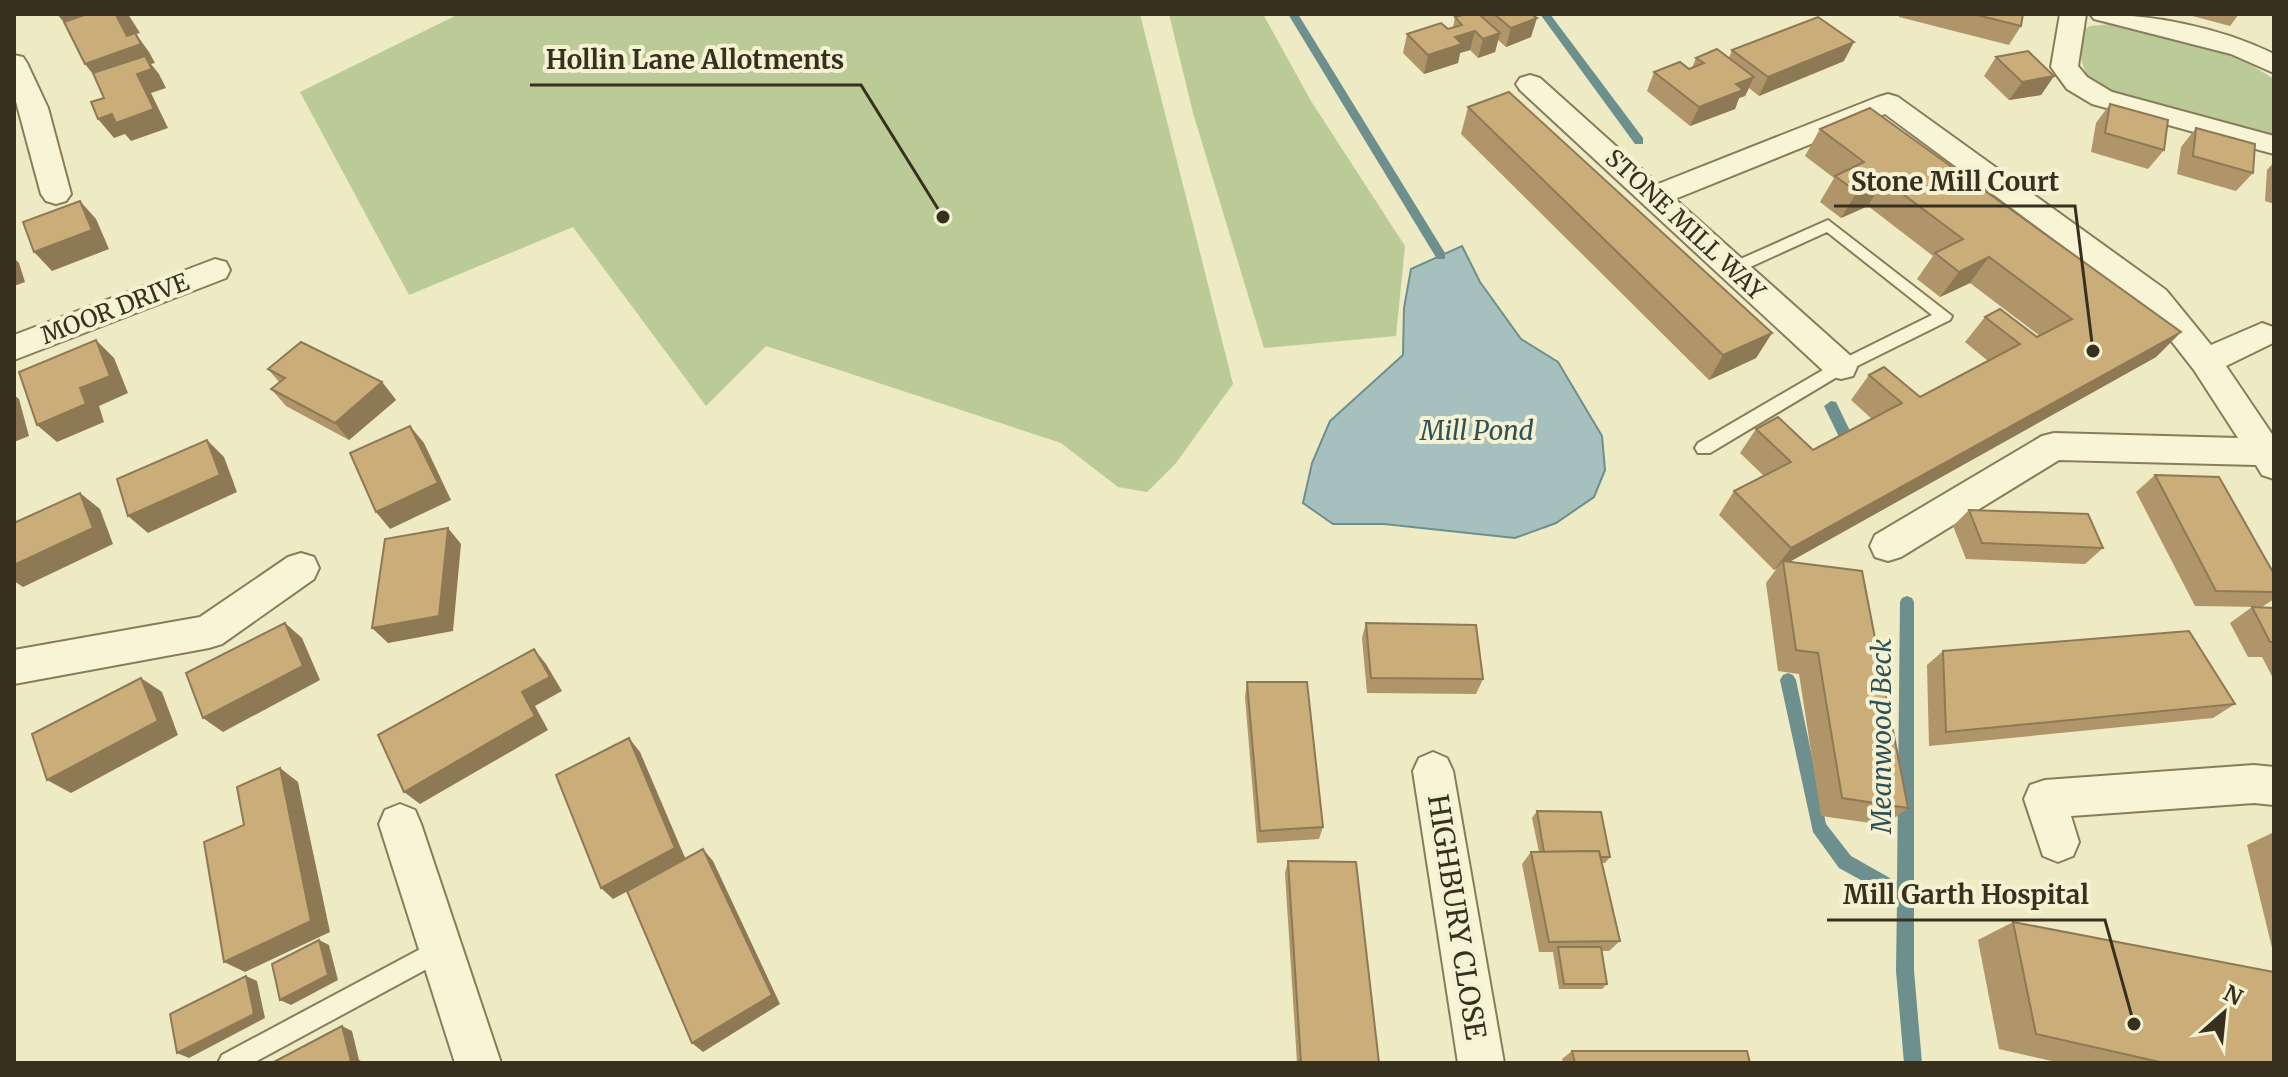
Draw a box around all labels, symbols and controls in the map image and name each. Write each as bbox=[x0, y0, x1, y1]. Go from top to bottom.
callout: Hollin Lane Allotments bbox=[530, 35, 861, 85]
text: Hollin Lane Allotments bbox=[546, 43, 844, 76]
street label: STONE MILL WAY bbox=[1599, 142, 1772, 307]
callout: Stone Mill Court bbox=[1834, 156, 2075, 206]
text: Stone Mill Court bbox=[1851, 165, 2060, 198]
street label: MOOR DRIVE bbox=[36, 266, 194, 351]
water label: Mill Pond bbox=[1419, 414, 1534, 447]
water label: Meanwood Beck bbox=[1865, 639, 1898, 834]
street label: HIGHBURY CLOSE bbox=[1420, 792, 1494, 1042]
callout: Mill Garth Hospital bbox=[1827, 870, 2105, 920]
text: Mill Garth Hospital bbox=[1843, 878, 2089, 911]
north arrow bbox=[2184, 973, 2264, 1053]
text: N bbox=[2219, 979, 2248, 1012]

